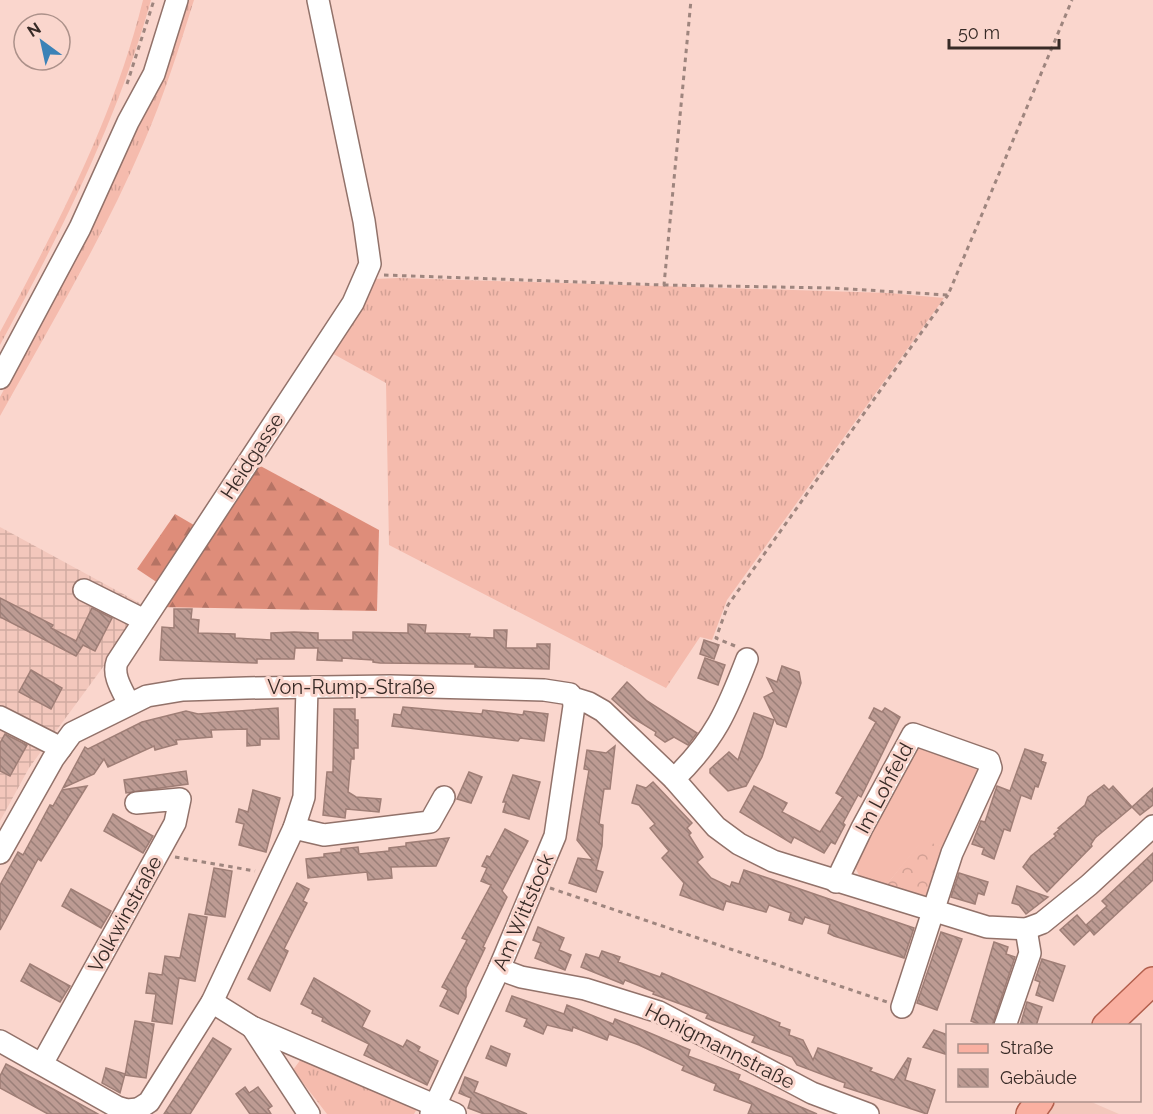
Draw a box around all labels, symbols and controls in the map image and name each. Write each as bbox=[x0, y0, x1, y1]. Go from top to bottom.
north arrow bbox=[12, 12, 72, 72]
scale bar bbox=[949, 12, 1058, 50]
text: N bbox=[24, 19, 44, 41]
text: 50 m bbox=[958, 22, 1000, 43]
street label: Heidgasse bbox=[215, 408, 289, 503]
street label: Von-Rump-Straße bbox=[267, 675, 435, 699]
street label: Im Lohfeld bbox=[850, 739, 918, 837]
street label: Am Wittstock bbox=[488, 850, 559, 974]
street label: Volkwinstraße bbox=[83, 851, 167, 976]
street label: Honigmannstraße bbox=[641, 998, 799, 1094]
legend bbox=[946, 1024, 1141, 1102]
text: Straße bbox=[1000, 1037, 1054, 1058]
text: Gebäude bbox=[1000, 1067, 1077, 1088]

